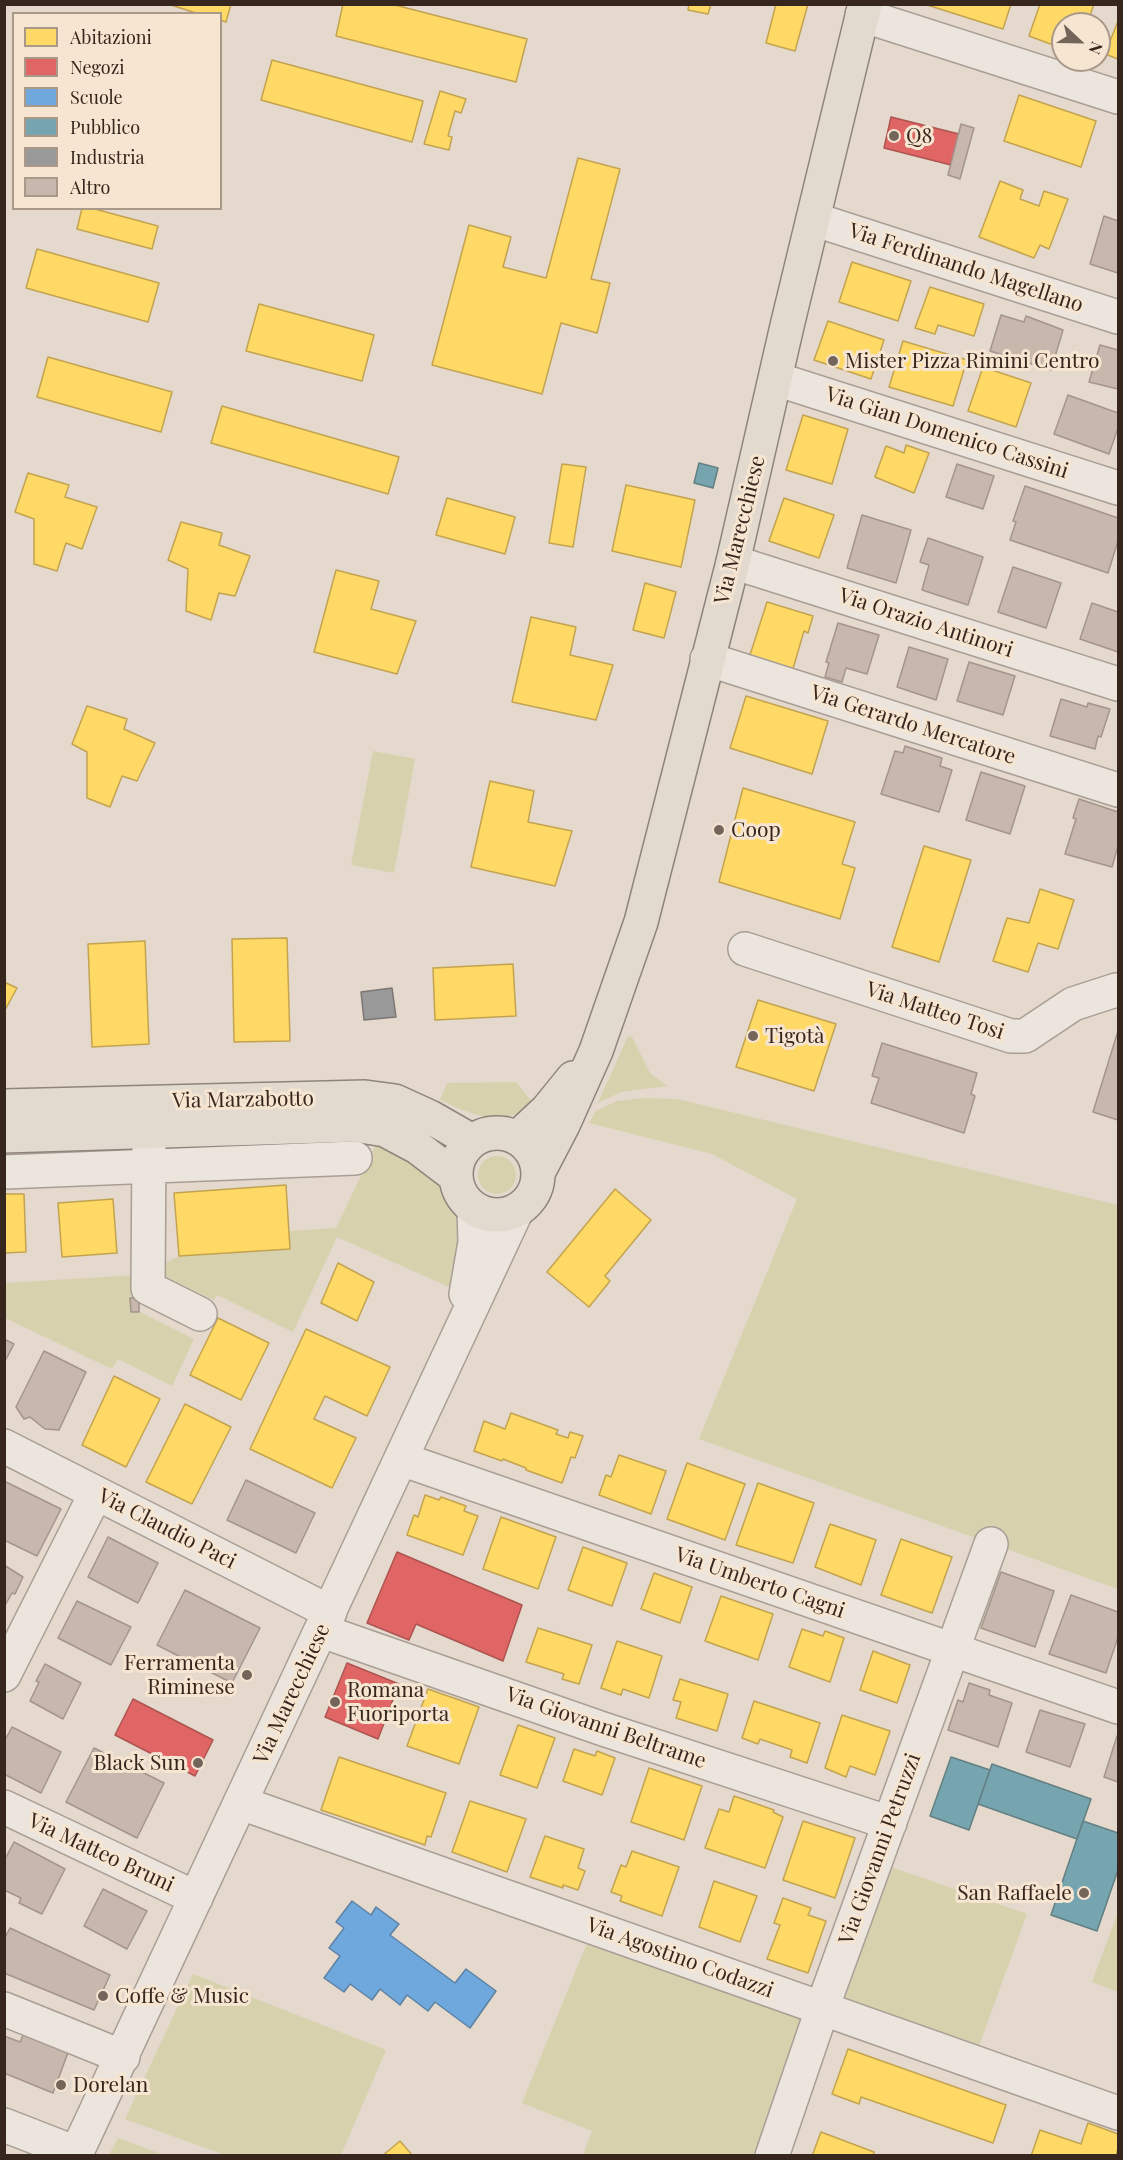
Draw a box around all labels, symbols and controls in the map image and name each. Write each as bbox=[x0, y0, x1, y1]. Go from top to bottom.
legend bbox=[12, 12, 222, 210]
north arrow bbox=[1051, 12, 1111, 72]
text: Abitazioni bbox=[70, 25, 152, 49]
text: N bbox=[1084, 39, 1108, 57]
text: Negozi bbox=[70, 55, 125, 79]
text: Scuole bbox=[70, 85, 123, 109]
text: Pubblico bbox=[70, 115, 140, 139]
place label: Q8 bbox=[906, 123, 932, 149]
marker: Q8 bbox=[887, 129, 901, 143]
text: Industria bbox=[70, 145, 144, 169]
text: Altro bbox=[70, 175, 110, 199]
street label: Via Ferdinando Magellano bbox=[846, 218, 1086, 318]
place label: Mister Pizza Rimini Centro bbox=[845, 348, 1100, 374]
marker: Mister Pizza Rimini Centro bbox=[826, 354, 840, 368]
street label: Via Gian Domenico Cassini bbox=[822, 382, 1072, 484]
street label: Via Marecchiese bbox=[709, 453, 771, 607]
street label: Via Orazio Antinori bbox=[836, 583, 1016, 663]
street label: Via Gerardo Mercatore bbox=[807, 680, 1019, 770]
place label: Coop bbox=[731, 817, 781, 843]
marker: Coop bbox=[712, 823, 726, 837]
street label: Via Matteo Tosi bbox=[863, 977, 1007, 1045]
place label: Tigotà bbox=[765, 1023, 824, 1049]
marker: Tigotà bbox=[746, 1029, 760, 1043]
street label: Via Marzabotto bbox=[172, 1086, 314, 1114]
street label: Via Claudio Paci bbox=[94, 1483, 240, 1575]
street label: Via Umberto Cagni bbox=[672, 1542, 848, 1624]
street label: Via Marecchiese bbox=[248, 1620, 336, 1768]
place label: Ferramenta Riminese bbox=[124, 1650, 235, 1700]
marker: Ferramenta Riminese bbox=[240, 1668, 254, 1682]
place label: Romana Fuoriporta bbox=[347, 1677, 449, 1727]
street label: Via Giovanni Beltrame bbox=[503, 1682, 709, 1774]
marker: Romana Fuoriporta bbox=[328, 1695, 342, 1709]
place label: Black Sun bbox=[94, 1750, 186, 1776]
street label: Via Giovanni Petruzzi bbox=[834, 1750, 926, 1948]
marker: Black Sun bbox=[191, 1756, 205, 1770]
street label: Via Matteo Bruni bbox=[24, 1808, 178, 1898]
place label: San Raffaele bbox=[957, 1880, 1072, 1906]
marker: San Raffaele bbox=[1077, 1886, 1091, 1900]
street label: Via Agostino Codazzi bbox=[583, 1912, 777, 2004]
place label: Coffe & Music bbox=[115, 1983, 249, 2009]
marker: Coffe & Music bbox=[96, 1989, 110, 2003]
place label: Dorelan bbox=[73, 2072, 148, 2098]
marker: Dorelan bbox=[54, 2078, 68, 2092]

